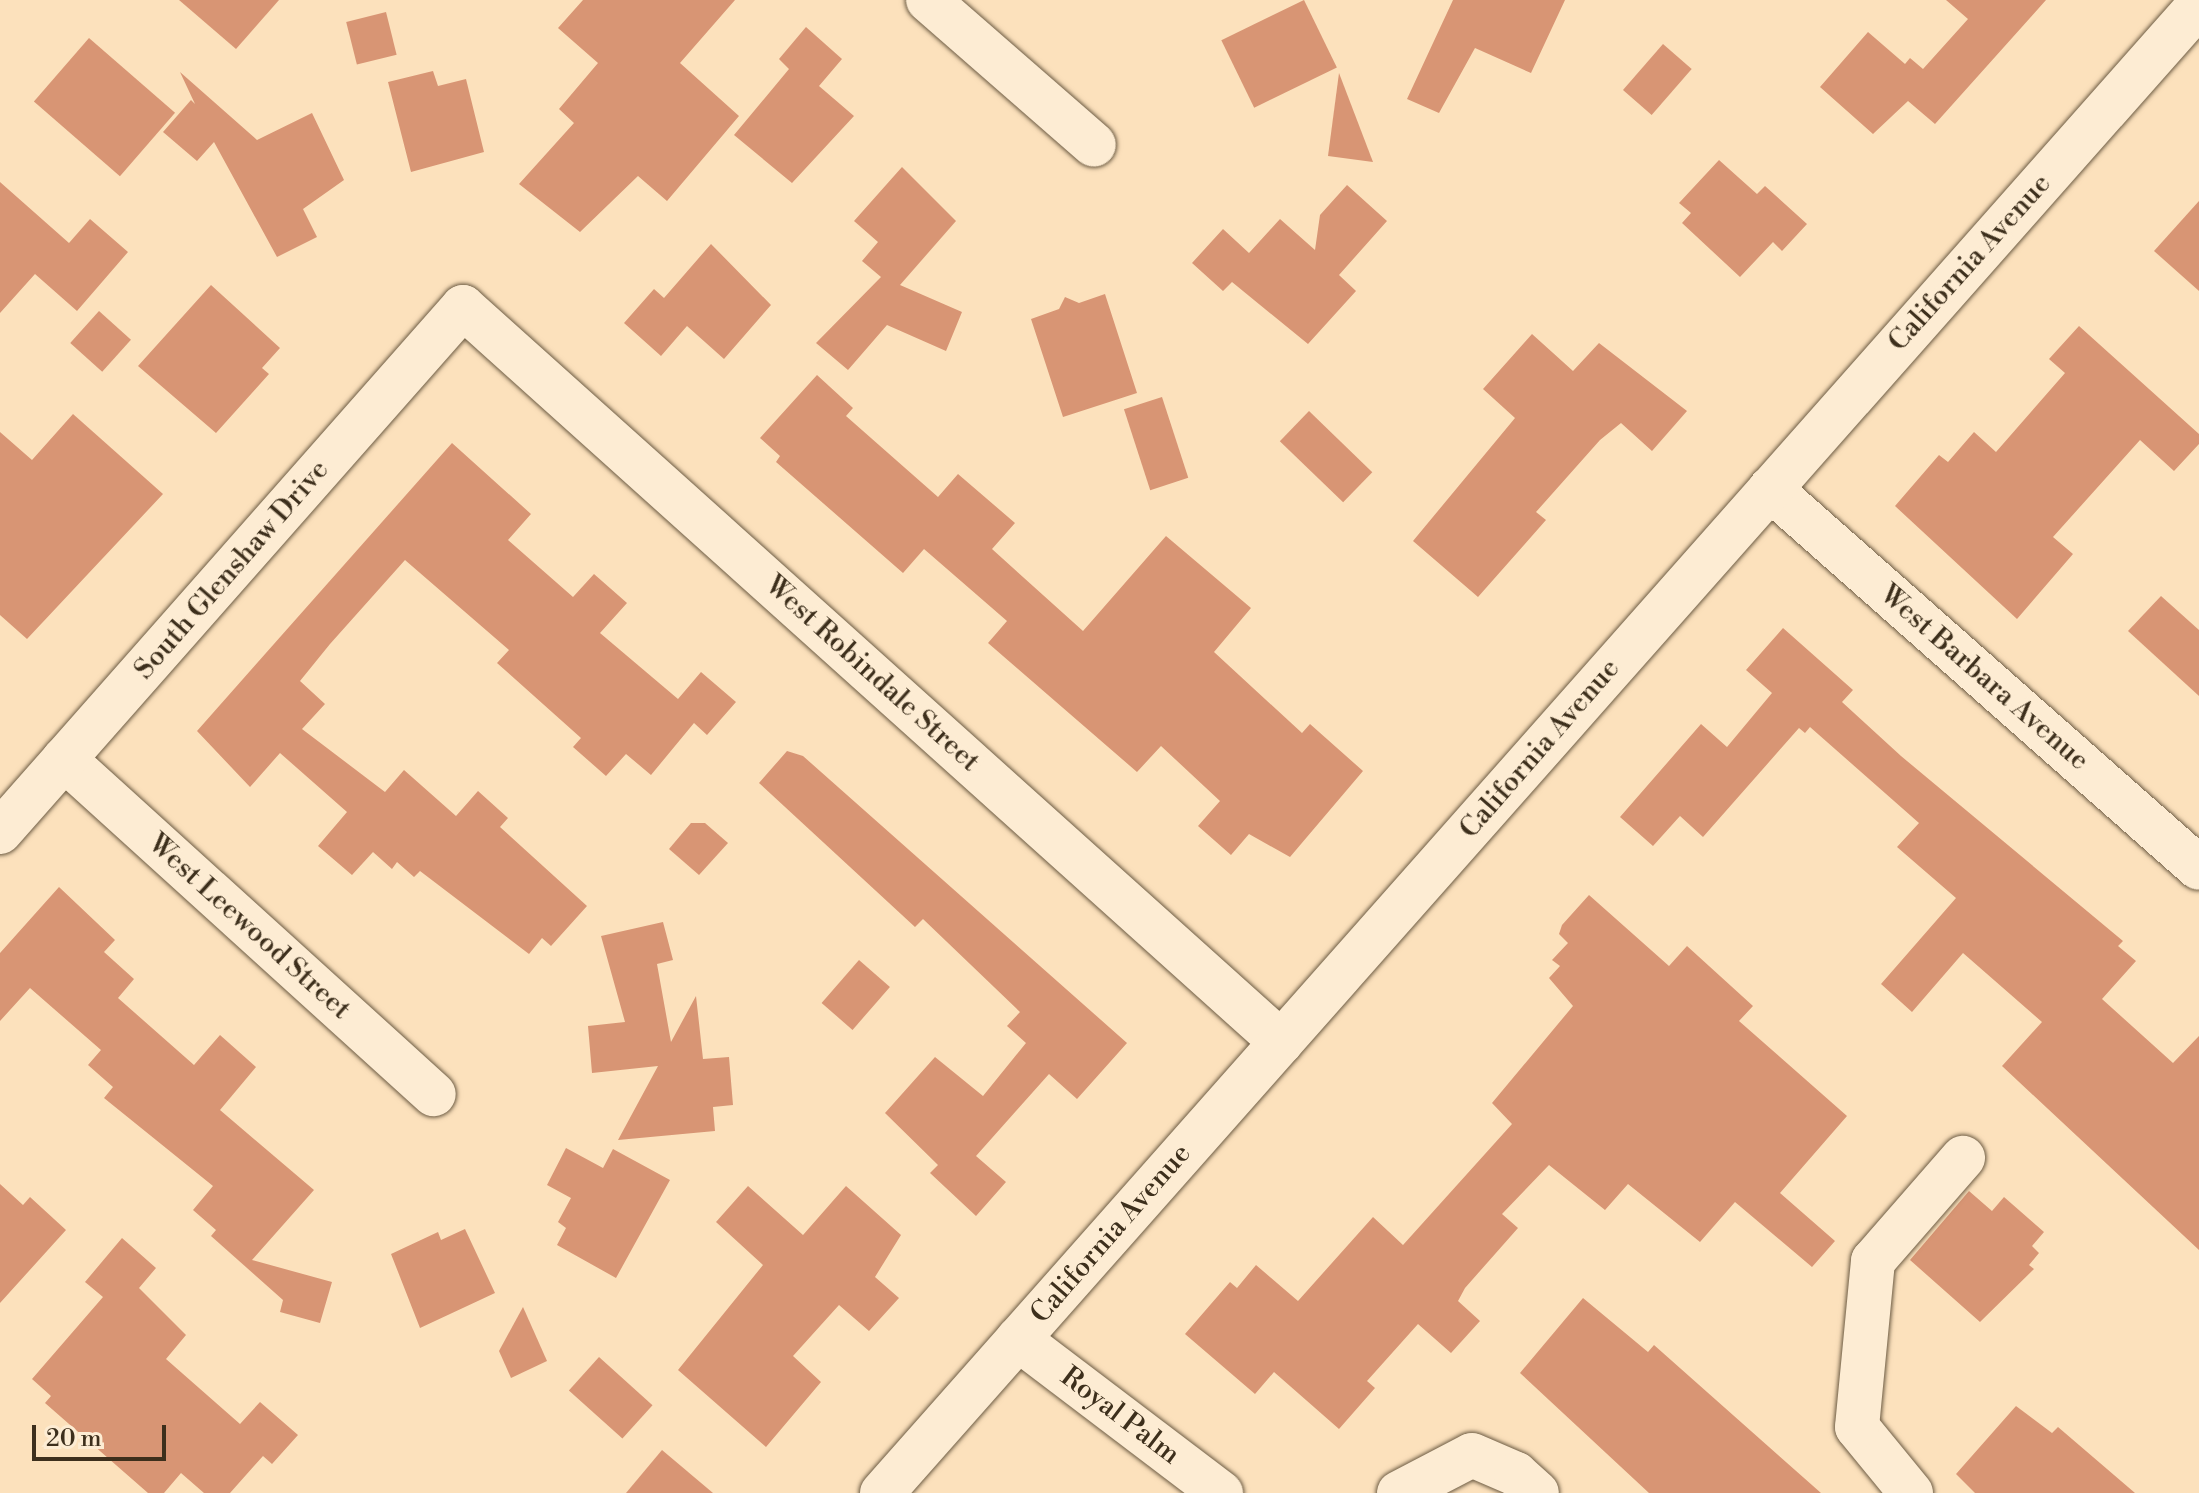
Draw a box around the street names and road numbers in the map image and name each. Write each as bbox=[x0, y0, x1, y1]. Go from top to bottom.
street label: California Avenue bbox=[1882, 167, 2058, 359]
street label: South Glenshaw Drive bbox=[128, 454, 336, 686]
street label: West Robindale Street bbox=[758, 569, 986, 779]
street label: West Barbara Avenue bbox=[1873, 578, 2095, 778]
street label: California Avenue bbox=[1453, 652, 1627, 846]
street label: West Leewood Street bbox=[141, 827, 357, 1027]
street label: California Avenue bbox=[1024, 1137, 1198, 1331]
street label: Royal Palm bbox=[1054, 1360, 1186, 1472]

